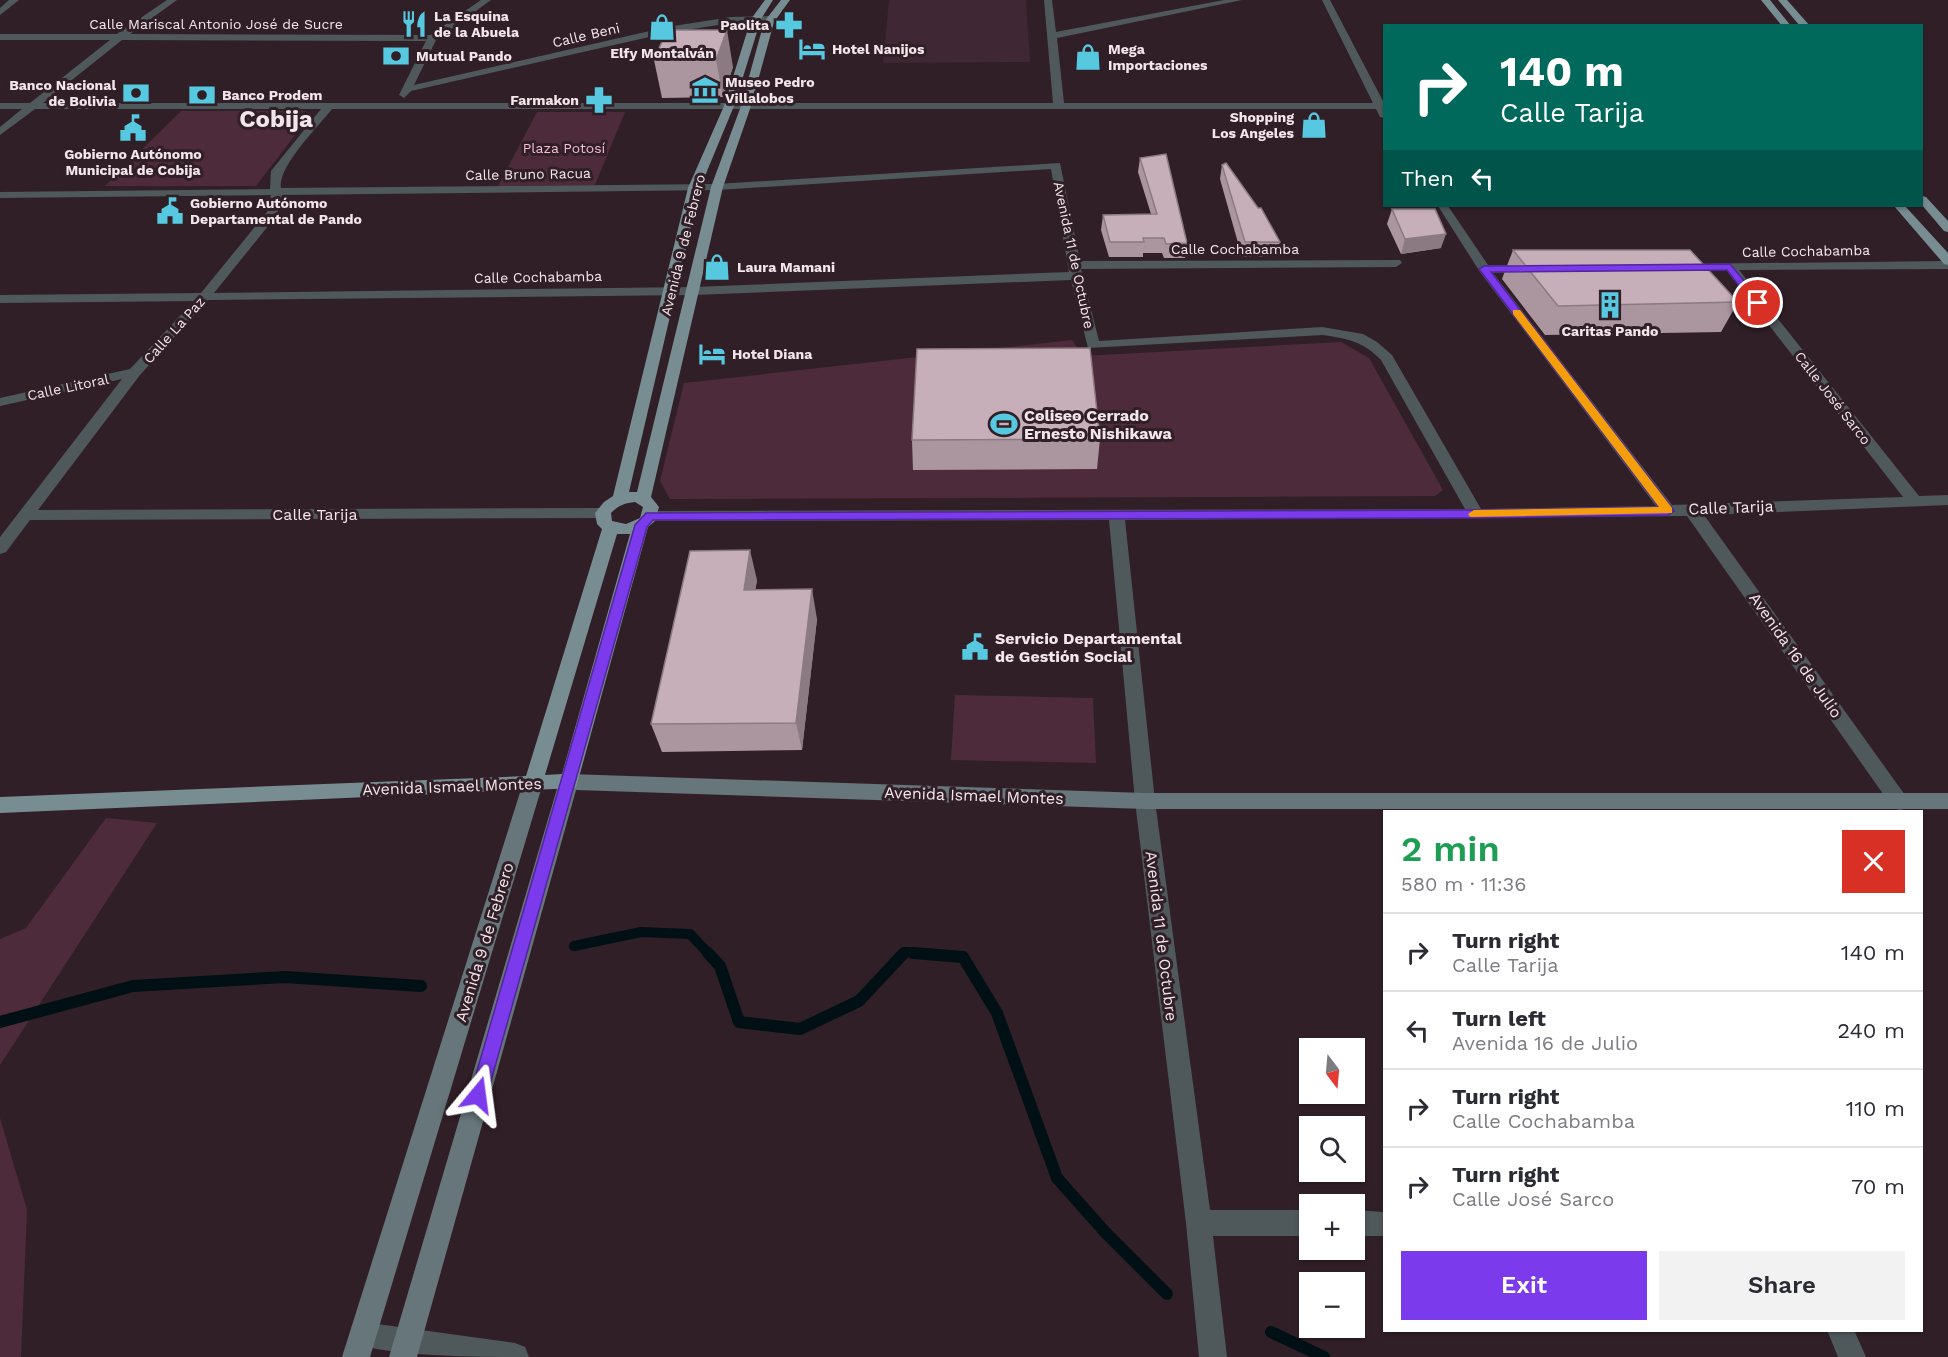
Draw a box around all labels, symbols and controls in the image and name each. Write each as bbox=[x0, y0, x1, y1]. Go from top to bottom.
place label: La Esquina de la Abuela bbox=[434, 8, 520, 40]
restaurant icon: La Esquina de la Abuela bbox=[399, 9, 429, 39]
pharmacy icon: Paolita bbox=[774, 10, 804, 40]
shop icon: Elfy Montalván bbox=[647, 12, 677, 42]
street label: Calle Mariscal Antonio José de Sucre bbox=[89, 16, 343, 32]
place label: Paolita bbox=[720, 17, 770, 33]
street label: Calle Beni bbox=[551, 19, 621, 51]
hotel icon: Hotel Nanijos bbox=[797, 34, 827, 64]
bank icon: Mutual Pando bbox=[381, 41, 411, 71]
place label: Hotel Nanijos bbox=[832, 41, 925, 57]
place label: Mega Importaciones bbox=[1108, 41, 1208, 73]
shop icon: Mega Importaciones bbox=[1073, 42, 1103, 72]
place label: Elfy Montalván bbox=[610, 45, 714, 61]
text: 140 m bbox=[1500, 47, 1624, 96]
place label: Mutual Pando bbox=[416, 48, 512, 64]
icon: right bbox=[1401, 48, 1479, 126]
place label: Museo Pedro Villalobos bbox=[725, 74, 815, 106]
museum icon: Museo Pedro Villalobos bbox=[690, 75, 720, 105]
place label: Banco Nacional de Bolivia bbox=[9, 77, 117, 109]
bank icon: Banco Nacional de Bolivia bbox=[121, 78, 151, 108]
bank icon: Banco Prodem bbox=[187, 80, 217, 110]
pharmacy icon: Farmakon bbox=[584, 85, 614, 115]
place label: Banco Prodem bbox=[222, 87, 322, 103]
place label: Farmakon bbox=[510, 92, 579, 108]
text: Calle Tarija bbox=[1500, 97, 1644, 129]
district label: Cobija bbox=[239, 105, 313, 133]
place label: Shopping Los Angeles bbox=[1212, 109, 1295, 141]
shop icon: Shopping Los Angeles bbox=[1299, 110, 1329, 140]
public building icon: Gobierno Autónomo Municipal de Cobija bbox=[118, 113, 148, 143]
park label: Plaza Potosí bbox=[523, 140, 606, 156]
place label: Gobierno Autónomo Municipal de Cobija bbox=[64, 146, 202, 178]
icon: left bbox=[1466, 162, 1499, 195]
street label: Calle Bruno Racua bbox=[465, 165, 591, 183]
text: Then bbox=[1401, 166, 1454, 191]
street label: Avenida 9 de Febrero bbox=[658, 173, 708, 317]
street label: Avenida 11 de Octubre bbox=[1051, 180, 1097, 330]
place label: Gobierno Autónomo Departamental de Pando bbox=[190, 195, 362, 227]
public building icon: Gobierno Autónomo Departamental de Pando bbox=[155, 196, 185, 226]
street label: Calle Cochabamba bbox=[1171, 241, 1299, 257]
street label: Calle Cochabamba bbox=[1742, 242, 1870, 260]
shop icon: Laura Mamani bbox=[702, 252, 732, 282]
place label: Laura Mamani bbox=[737, 259, 835, 275]
street label: Calle Cochabamba bbox=[474, 268, 602, 286]
pin bbox=[1732, 277, 1783, 328]
icon: arrive bbox=[1741, 286, 1774, 319]
building icon: Caritas Pando bbox=[1595, 290, 1625, 320]
street label: Calle La Paz bbox=[140, 294, 208, 366]
place label: Caritas Pando bbox=[1562, 323, 1658, 339]
hotel icon: Hotel Diana bbox=[697, 339, 727, 369]
place label: Hotel Diana bbox=[732, 346, 813, 362]
street label: Calle José Sarco bbox=[1792, 348, 1874, 448]
street label: Calle Litoral bbox=[26, 370, 111, 403]
place label: Coliseo Cerrado Ernesto Nishikawa bbox=[1024, 406, 1173, 443]
sports icon: Coliseo Cerrado Ernesto Nishikawa bbox=[989, 409, 1019, 439]
street label: Calle Tarija bbox=[1688, 497, 1774, 518]
street label: Calle Tarija bbox=[272, 505, 358, 524]
street label: Avenida 16 de Julio bbox=[1745, 589, 1846, 722]
place label: Servicio Departamental de Gestión Social bbox=[995, 629, 1183, 666]
public building icon: Servicio Departamental de Gestión Social bbox=[960, 632, 990, 662]
street label: Avenida Ismael Montes bbox=[362, 774, 542, 799]
street label: Avenida Ismael Montes bbox=[884, 783, 1064, 808]
text: 2 min bbox=[1401, 828, 1500, 870]
button: close bbox=[1842, 830, 1905, 893]
street label: Avenida 11 de Octubre bbox=[1142, 850, 1181, 1022]
street label: Avenida 9 de Febrero bbox=[451, 860, 518, 1024]
text: 580 m · 11:36 bbox=[1401, 872, 1526, 896]
text: Turn right bbox=[1452, 928, 1559, 953]
icon: right bbox=[1401, 936, 1434, 969]
text: 140 m bbox=[1841, 940, 1905, 965]
text: Calle Tarija bbox=[1452, 953, 1559, 977]
text: Turn left bbox=[1452, 1006, 1546, 1031]
icon: left bbox=[1401, 1014, 1434, 1047]
text: 240 m bbox=[1837, 1018, 1905, 1043]
text: Avenida 16 de Julio bbox=[1452, 1031, 1638, 1055]
north arrow bbox=[1299, 1038, 1365, 1104]
map controls bbox=[1299, 1038, 1365, 1338]
position arrow bbox=[446, 1063, 510, 1127]
text: Turn right bbox=[1452, 1084, 1559, 1109]
icon: right bbox=[1401, 1092, 1434, 1125]
text: 110 m bbox=[1846, 1096, 1905, 1121]
text: Calle Cochabamba bbox=[1452, 1109, 1635, 1133]
button: search bbox=[1299, 1116, 1365, 1182]
text: Turn right bbox=[1452, 1162, 1559, 1187]
icon: right bbox=[1401, 1170, 1434, 1203]
text: 70 m bbox=[1851, 1174, 1905, 1199]
text: Calle José Sarco bbox=[1452, 1187, 1614, 1211]
button: + bbox=[1299, 1194, 1365, 1260]
button: Exit bbox=[1401, 1251, 1647, 1320]
button: Share bbox=[1659, 1251, 1905, 1320]
button: − bbox=[1299, 1272, 1365, 1338]

